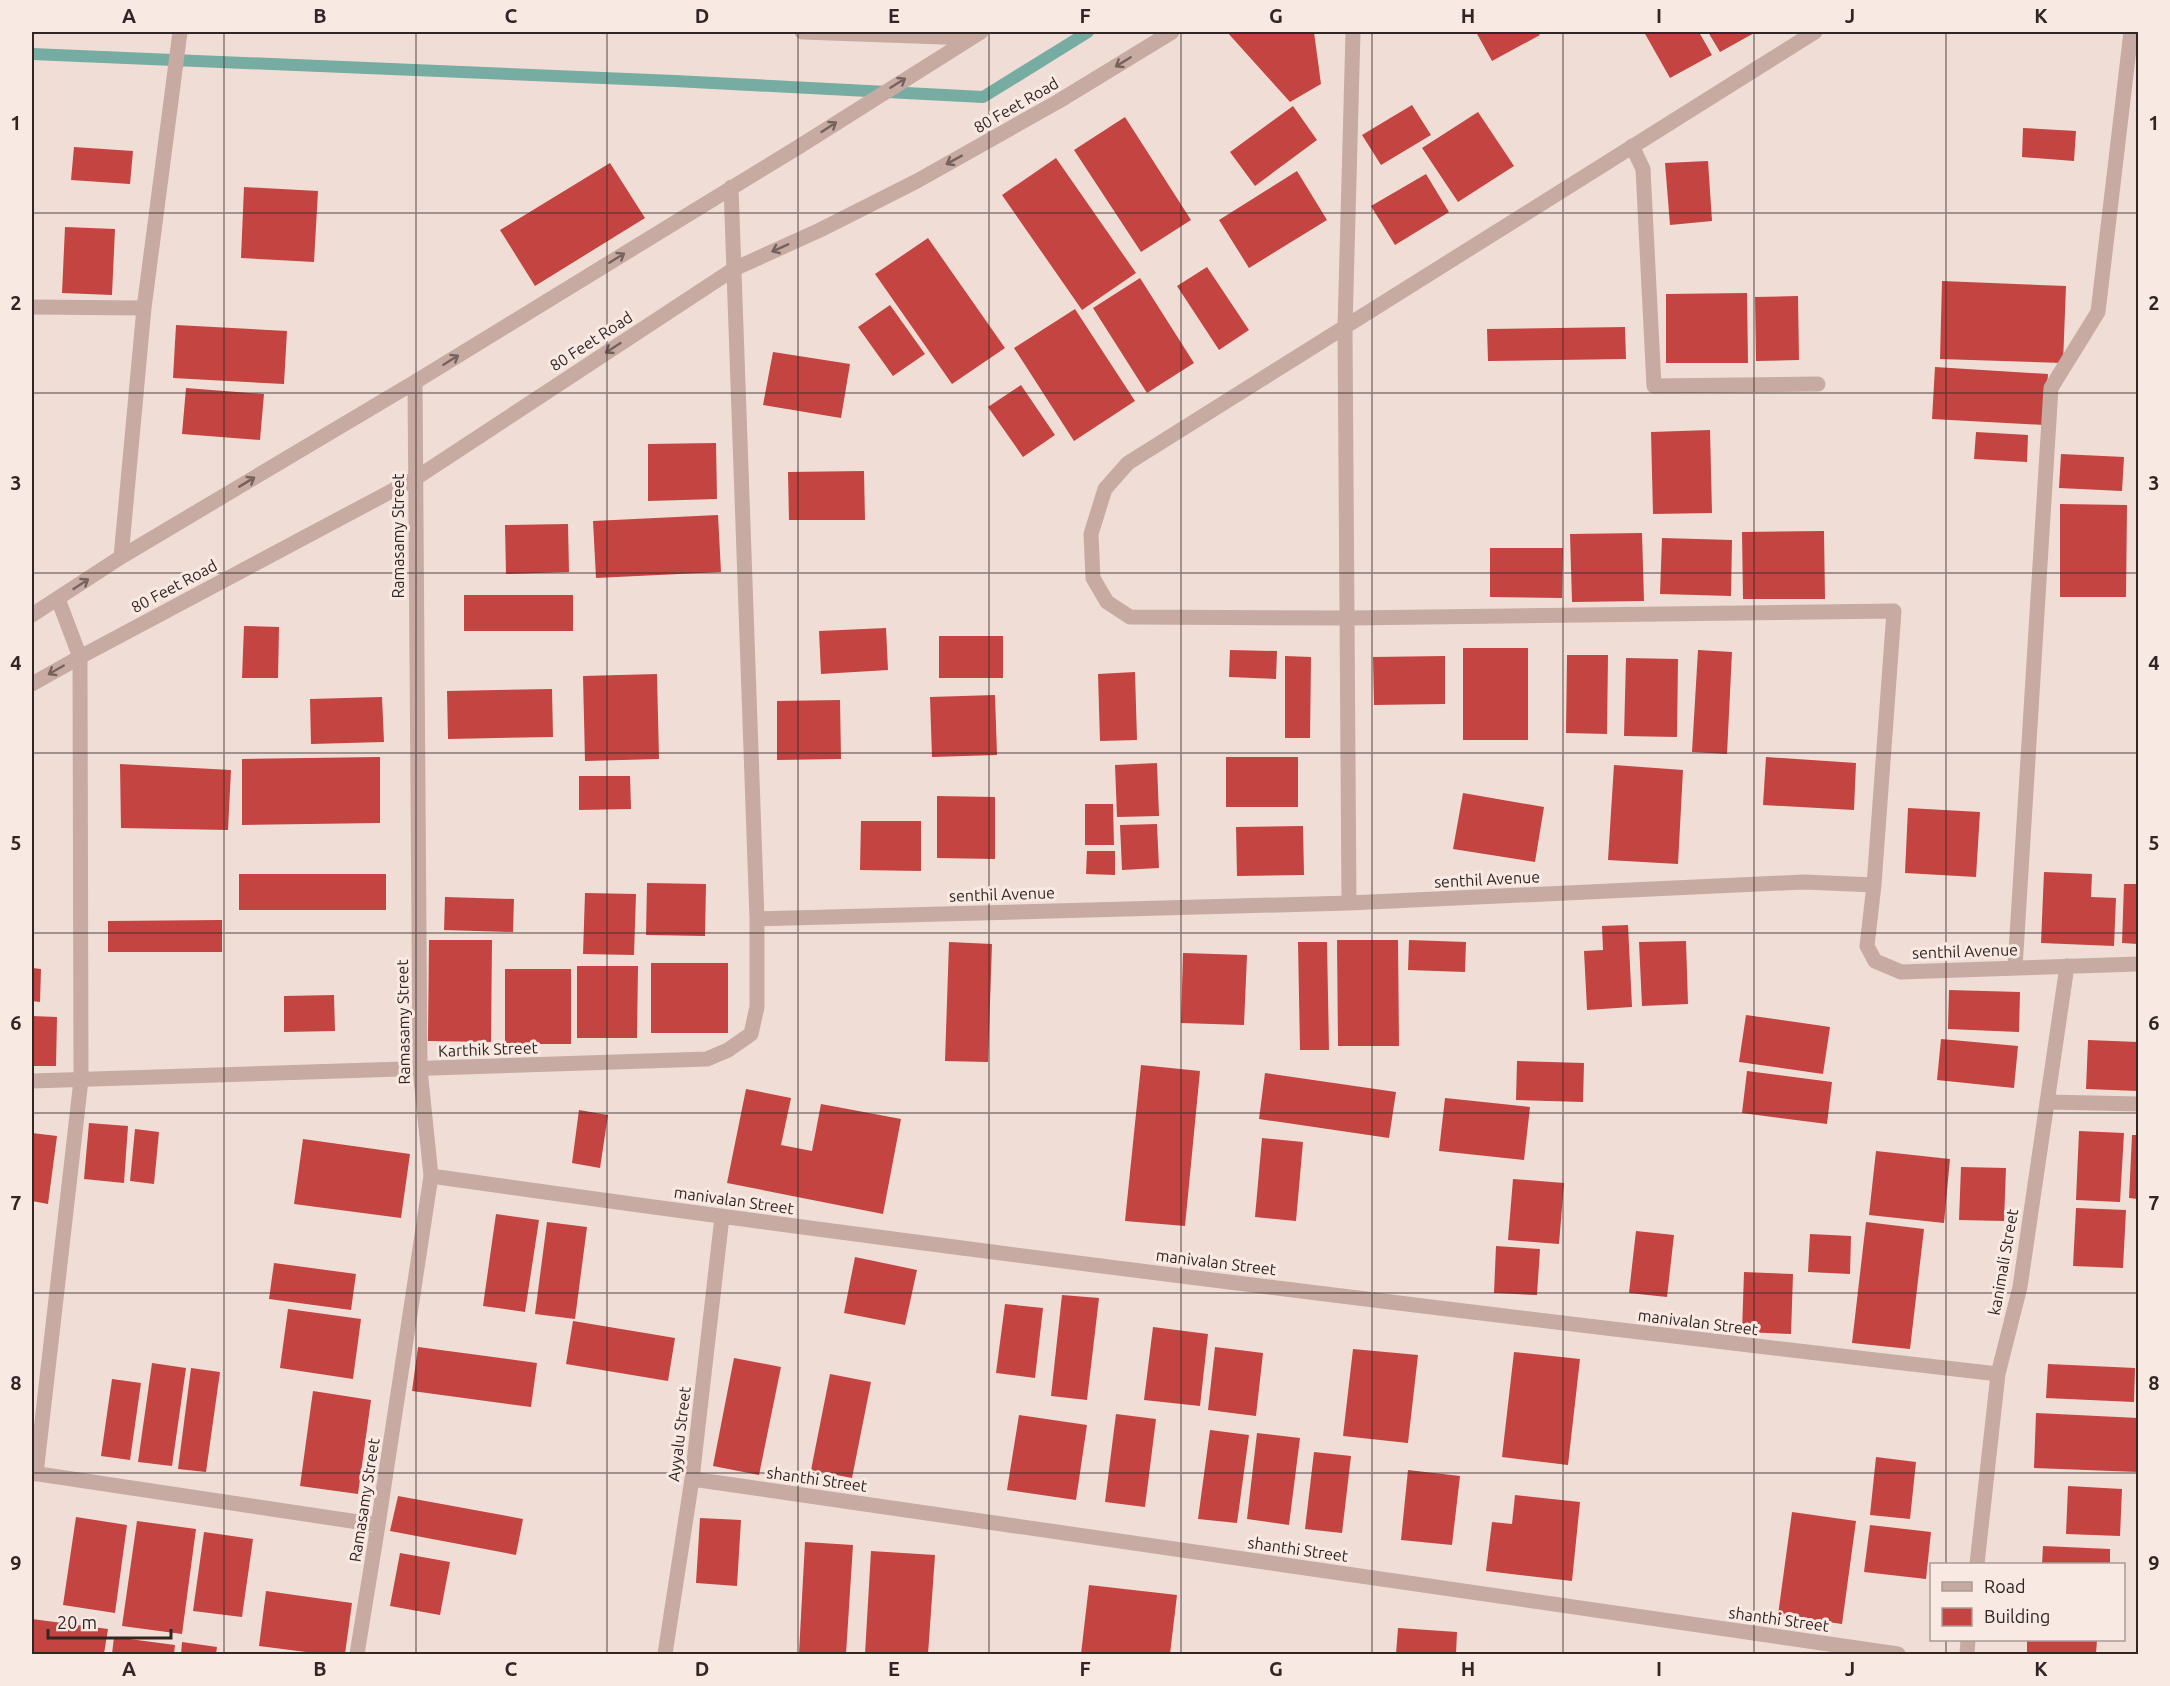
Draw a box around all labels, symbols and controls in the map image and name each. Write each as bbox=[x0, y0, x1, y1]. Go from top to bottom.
text: A bbox=[122, 4, 136, 27]
text: B bbox=[313, 4, 327, 27]
text: C bbox=[505, 4, 518, 27]
text: D bbox=[695, 4, 709, 27]
text: E bbox=[888, 4, 900, 27]
text: F bbox=[1079, 4, 1091, 27]
text: G bbox=[1269, 4, 1283, 27]
text: H bbox=[1461, 4, 1475, 27]
text: I bbox=[1656, 4, 1662, 27]
text: J bbox=[1845, 4, 1855, 27]
text: K bbox=[2034, 4, 2048, 27]
one-way arrow bbox=[1115, 57, 1132, 69]
street label: 80 Feet Road bbox=[971, 74, 1061, 136]
one-way arrow bbox=[889, 76, 906, 88]
text: 1 bbox=[10, 111, 22, 134]
text: 1 bbox=[2148, 111, 2160, 134]
one-way arrow bbox=[821, 121, 837, 133]
one-way arrow bbox=[946, 154, 963, 166]
one-way arrow bbox=[771, 243, 790, 254]
one-way arrow bbox=[608, 251, 625, 263]
text: 2 bbox=[10, 291, 22, 314]
text: 2 bbox=[2148, 291, 2160, 314]
street label: 80 Feet Road bbox=[546, 308, 636, 374]
one-way arrow bbox=[605, 342, 622, 354]
one-way arrow bbox=[442, 354, 459, 366]
text: 3 bbox=[10, 471, 22, 494]
text: 3 bbox=[2148, 471, 2160, 494]
street label: Ramasamy Street bbox=[389, 473, 407, 599]
one-way arrow bbox=[238, 476, 255, 488]
street label: 80 Feet Road bbox=[128, 556, 220, 616]
one-way arrow bbox=[72, 577, 89, 589]
text: 4 bbox=[10, 651, 22, 674]
text: 4 bbox=[2148, 651, 2160, 674]
one-way arrow bbox=[48, 665, 65, 677]
text: 5 bbox=[10, 831, 22, 854]
text: 5 bbox=[2148, 831, 2160, 854]
street label: senthil Avenue bbox=[1434, 867, 1540, 891]
street label: senthil Avenue bbox=[949, 883, 1055, 905]
street label: senthil Avenue bbox=[1912, 940, 2018, 962]
street label: Ramasamy Street bbox=[393, 959, 413, 1085]
text: 6 bbox=[10, 1011, 22, 1034]
text: 6 bbox=[2148, 1011, 2160, 1034]
street label: Karthik Street bbox=[438, 1038, 539, 1060]
street label: manivalan Street bbox=[673, 1183, 796, 1217]
text: 7 bbox=[10, 1191, 22, 1214]
text: 7 bbox=[2148, 1191, 2160, 1214]
street label: kanimali Street bbox=[1985, 1207, 2021, 1317]
street label: manivalan Street bbox=[1155, 1246, 1278, 1278]
street label: manivalan Street bbox=[1637, 1306, 1760, 1338]
text: 8 bbox=[10, 1371, 22, 1394]
text: 8 bbox=[2148, 1371, 2160, 1394]
street label: Ayyalu Street bbox=[664, 1385, 694, 1483]
street label: Ramasamy Street bbox=[345, 1436, 383, 1563]
street label: shanthi Street bbox=[766, 1463, 869, 1495]
street label: shanthi Street bbox=[1247, 1533, 1350, 1565]
text: 9 bbox=[10, 1551, 22, 1574]
text: 9 bbox=[2148, 1551, 2160, 1574]
legend bbox=[1930, 1563, 2125, 1641]
text: Road bbox=[1984, 1576, 2026, 1596]
scale bar bbox=[48, 1602, 171, 1640]
street label: shanthi Street bbox=[1728, 1603, 1831, 1635]
text: Building bbox=[1984, 1606, 2050, 1626]
text: 20 m bbox=[57, 1612, 97, 1632]
text: A bbox=[122, 1657, 136, 1680]
text: B bbox=[313, 1657, 327, 1680]
text: C bbox=[505, 1657, 518, 1680]
text: D bbox=[695, 1657, 709, 1680]
text: E bbox=[888, 1657, 900, 1680]
text: F bbox=[1079, 1657, 1091, 1680]
text: G bbox=[1269, 1657, 1283, 1680]
text: H bbox=[1461, 1657, 1475, 1680]
text: I bbox=[1656, 1657, 1662, 1680]
text: J bbox=[1845, 1657, 1855, 1680]
text: K bbox=[2034, 1657, 2048, 1680]

